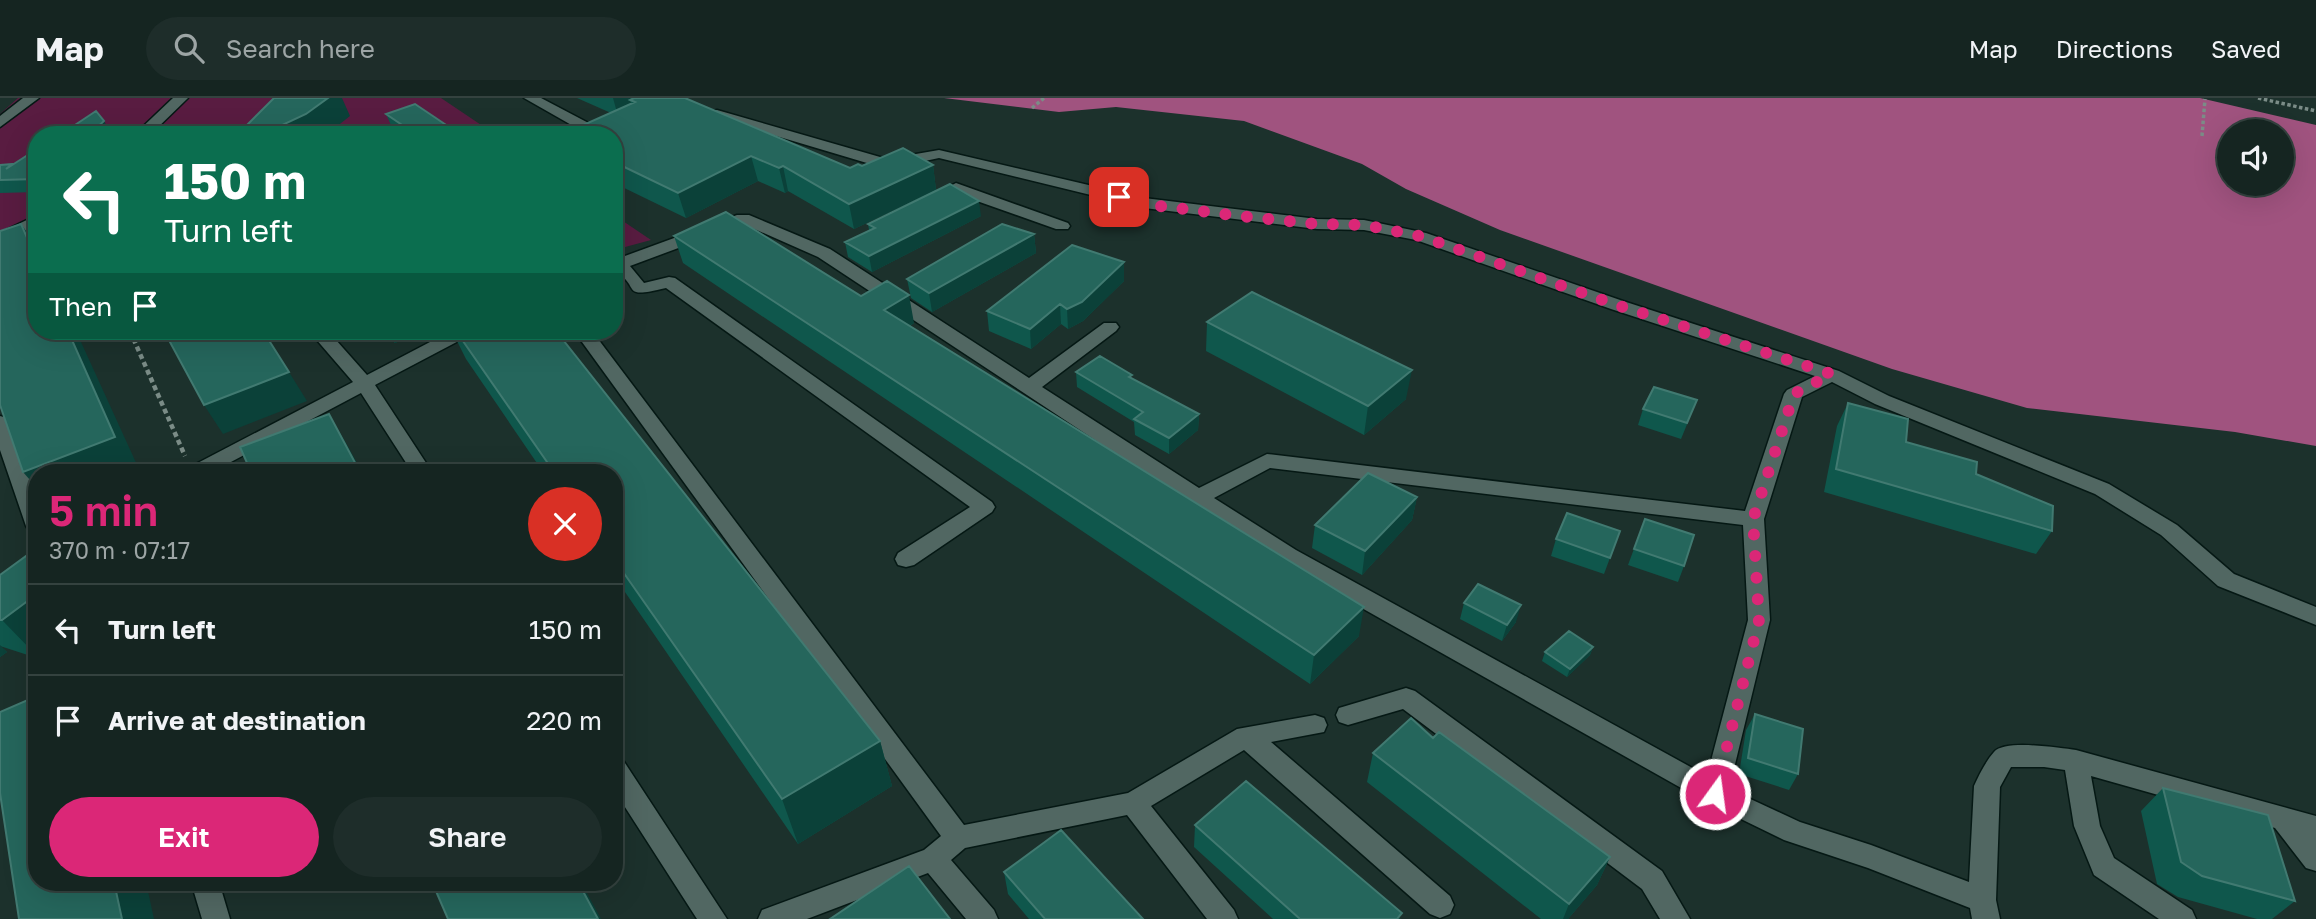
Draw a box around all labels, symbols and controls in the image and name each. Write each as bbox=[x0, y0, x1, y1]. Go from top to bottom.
search box bbox=[146, 17, 636, 80]
text: Map bbox=[35, 29, 104, 68]
icon: search bbox=[170, 29, 208, 67]
text: Search here bbox=[226, 33, 375, 64]
text: Map bbox=[1969, 34, 2018, 63]
text: Directions bbox=[2056, 34, 2173, 63]
text: Saved bbox=[2211, 34, 2281, 63]
map controls bbox=[2217, 119, 2294, 196]
button: sound bbox=[2217, 119, 2294, 196]
text: 150 m bbox=[164, 151, 306, 210]
icon: left bbox=[49, 154, 140, 245]
pin bbox=[1089, 167, 1149, 227]
icon: arrive bbox=[1100, 178, 1138, 216]
text: Turn left bbox=[164, 211, 293, 249]
icon: arrive bbox=[126, 287, 164, 325]
text: Then bbox=[49, 291, 112, 322]
text: 5 min bbox=[49, 485, 158, 535]
button: close bbox=[528, 487, 602, 561]
text: 370 m · 07:17 bbox=[49, 536, 190, 564]
icon: left bbox=[49, 611, 87, 649]
text: Turn left bbox=[108, 614, 216, 645]
text: 150 m bbox=[529, 614, 602, 645]
icon: arrive bbox=[49, 702, 87, 740]
text: Arrive at destination bbox=[108, 705, 366, 736]
text: 220 m bbox=[526, 705, 602, 736]
position arrow bbox=[1678, 757, 1752, 831]
button: Exit bbox=[49, 797, 319, 877]
button: Share bbox=[333, 797, 602, 877]

